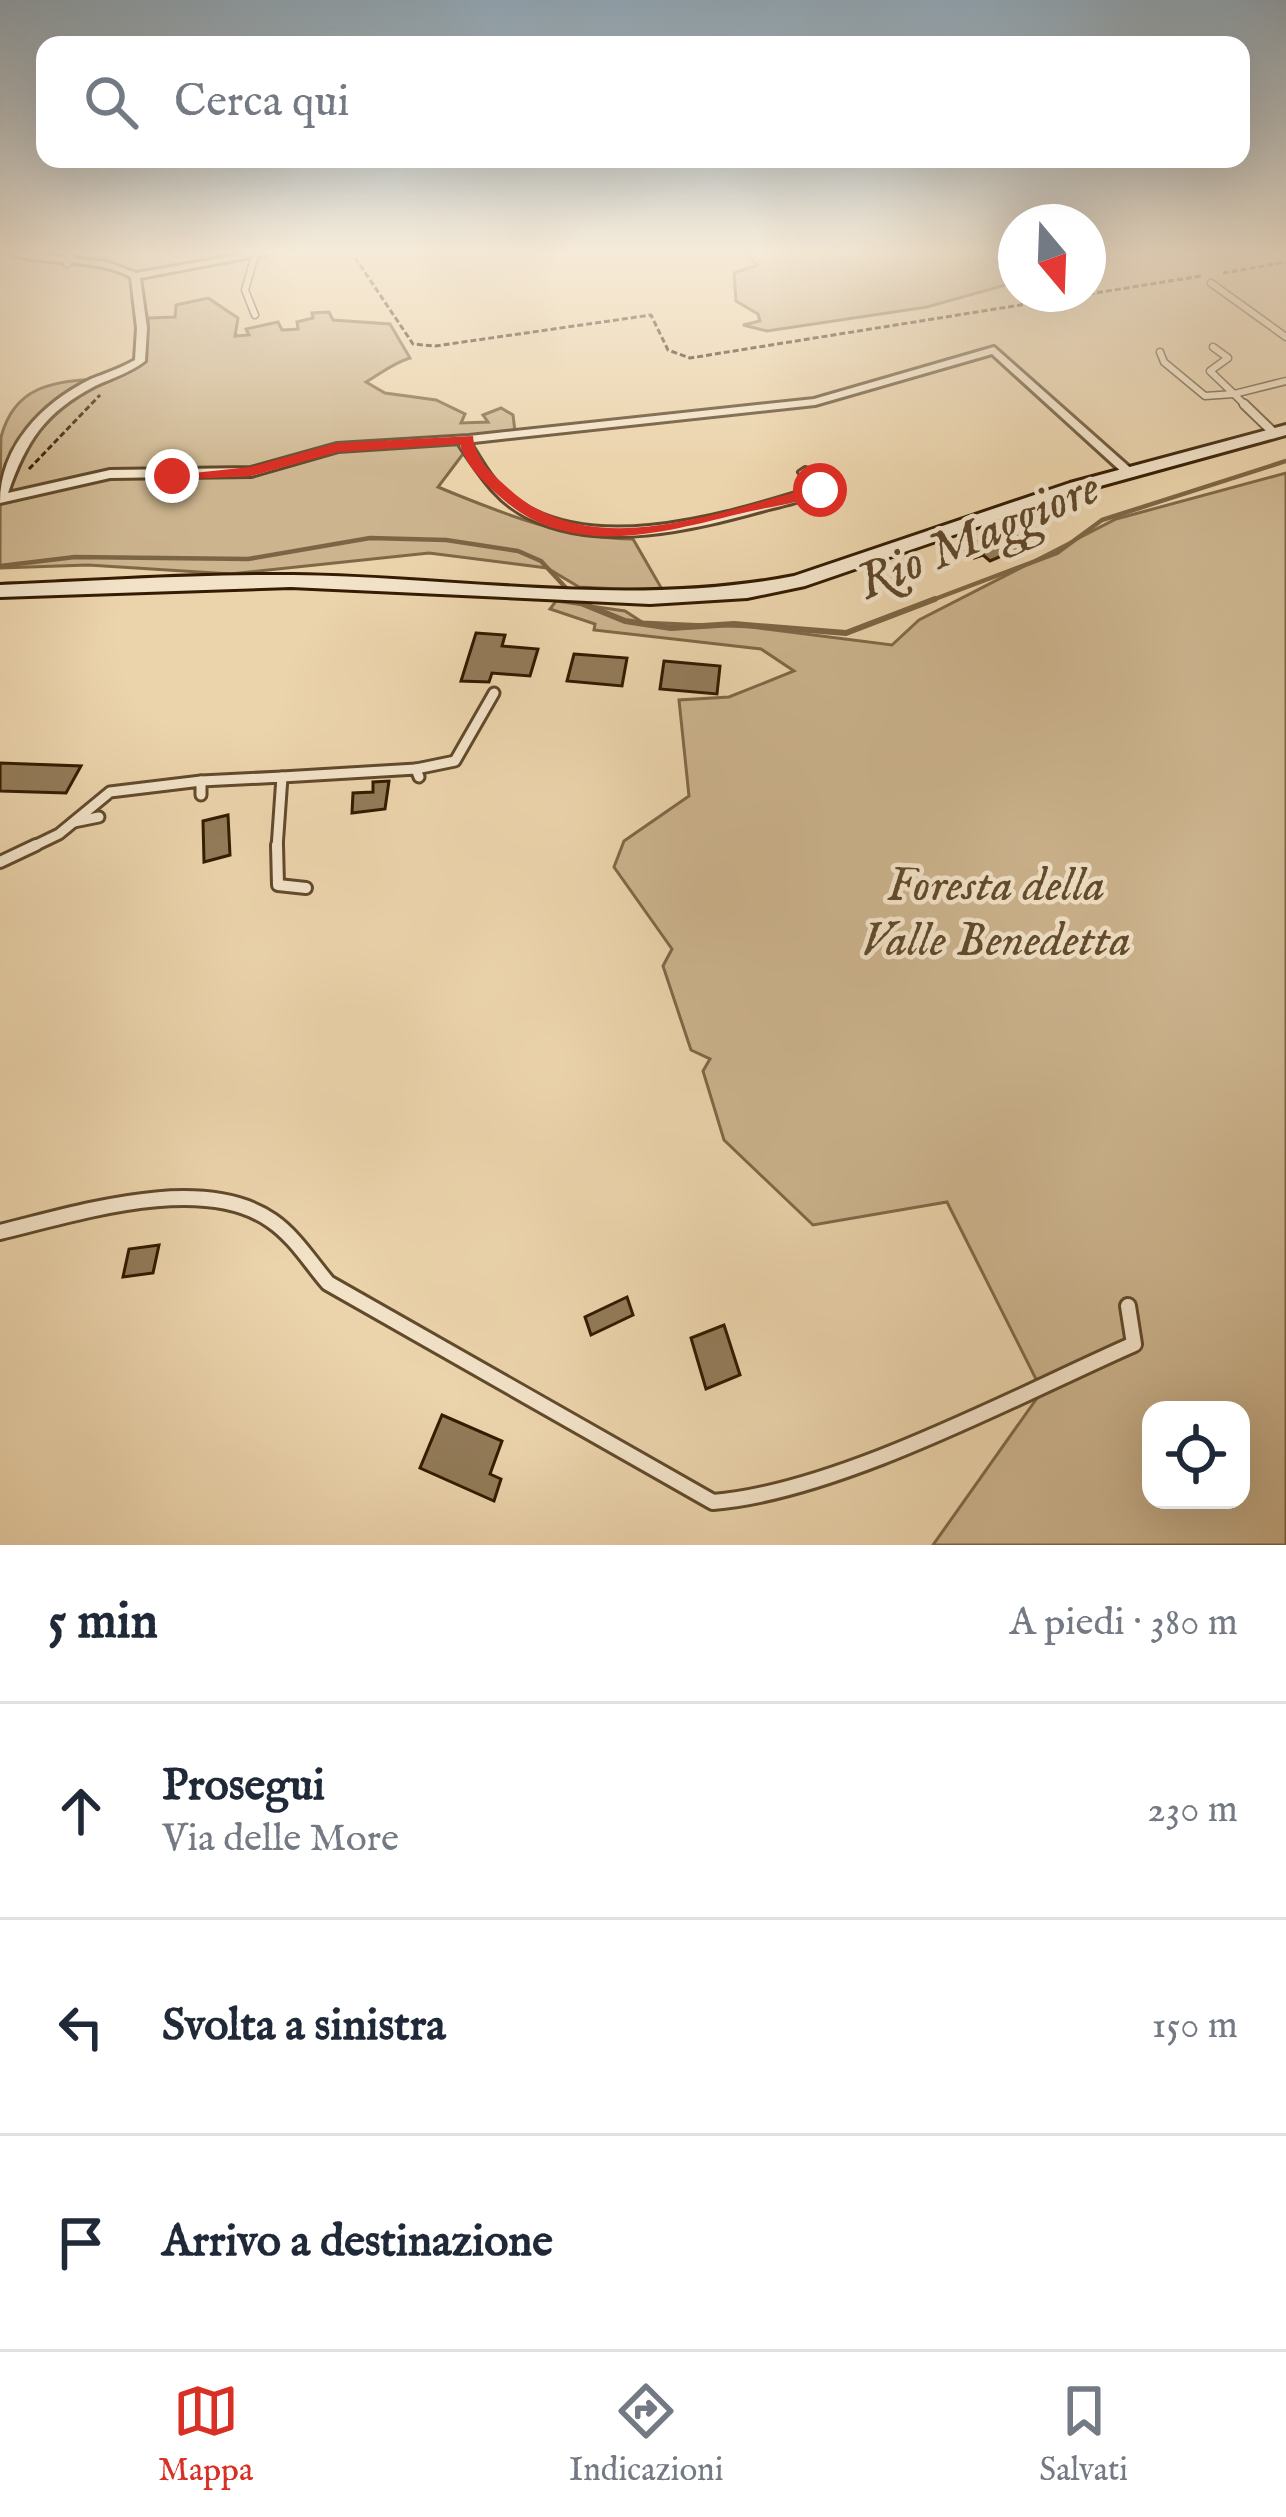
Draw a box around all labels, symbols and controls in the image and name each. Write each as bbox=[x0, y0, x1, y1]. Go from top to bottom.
search box bbox=[36, 36, 1250, 168]
icon: search bbox=[78, 69, 144, 135]
text: Cerca qui bbox=[174, 74, 350, 131]
north arrow bbox=[998, 204, 1106, 312]
route end bbox=[145, 449, 199, 503]
water label: Rio Maggiore bbox=[848, 457, 1110, 617]
route start bbox=[793, 463, 847, 517]
park label: Foresta della Valle Benedetta bbox=[861, 857, 1131, 972]
map controls bbox=[1142, 1401, 1250, 1509]
button: locate bbox=[1142, 1401, 1250, 1509]
text: 5 min bbox=[48, 1591, 158, 1656]
text: A piedi · 380 m bbox=[1009, 1599, 1238, 1648]
text: Prosegui bbox=[162, 1758, 325, 1815]
icon: ahead bbox=[48, 1778, 114, 1844]
text: 230 m bbox=[1147, 1786, 1238, 1835]
text: Via delle More bbox=[162, 1815, 399, 1864]
icon: left bbox=[48, 1994, 114, 2060]
text: Svolta a sinistra bbox=[162, 1998, 446, 2055]
text: 150 m bbox=[1152, 2002, 1238, 2051]
icon: arrive bbox=[48, 2210, 114, 2276]
text: Arrivo a destinazione bbox=[162, 2214, 553, 2271]
tab: Mappa bbox=[158, 2378, 253, 2492]
tab: Indicazioni bbox=[569, 2378, 724, 2492]
tab: Salvati bbox=[1039, 2378, 1128, 2492]

